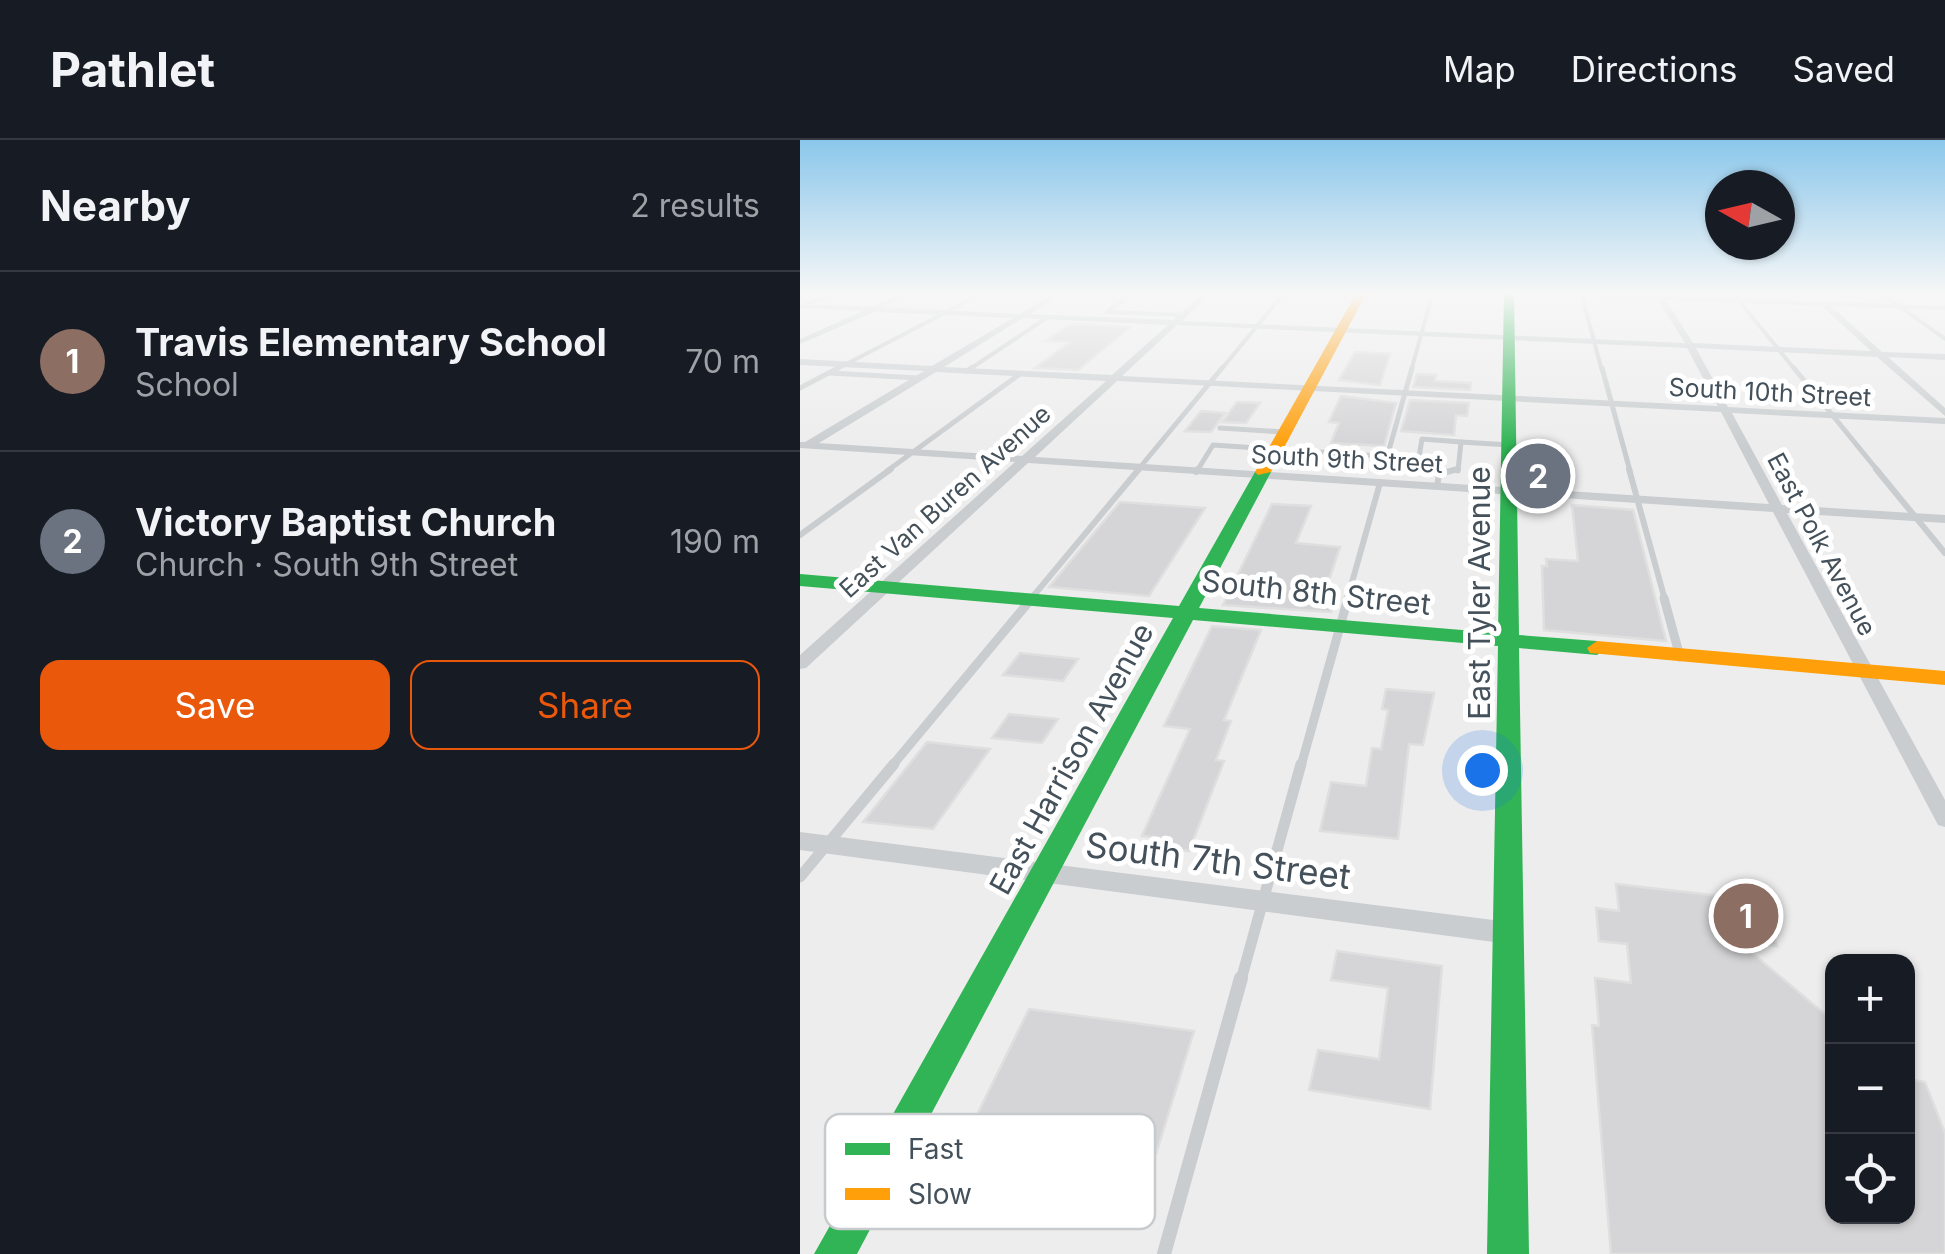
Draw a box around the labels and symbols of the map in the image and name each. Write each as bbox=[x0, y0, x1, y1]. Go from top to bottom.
north arrow bbox=[1705, 170, 1795, 260]
street label: South 10th Street bbox=[1668, 372, 1872, 412]
street label: East Van Buren Avenue bbox=[833, 398, 1057, 604]
pin: 2 bbox=[1506, 438, 1570, 514]
street label: South 9th Street bbox=[1250, 439, 1444, 479]
street label: East Polk Avenue bbox=[1761, 447, 1883, 641]
street label: East Tyler Avenue bbox=[1461, 466, 1497, 720]
street label: South 8th Street bbox=[1200, 562, 1433, 622]
street label: East Harrison Avenue bbox=[982, 617, 1161, 900]
your location bbox=[1457, 745, 1508, 796]
street label: South 7th Street bbox=[1083, 823, 1353, 897]
pin: 1 bbox=[1714, 878, 1778, 954]
legend bbox=[825, 1114, 1155, 1229]
text: Fast bbox=[908, 1132, 964, 1166]
text: Slow bbox=[908, 1177, 972, 1211]

